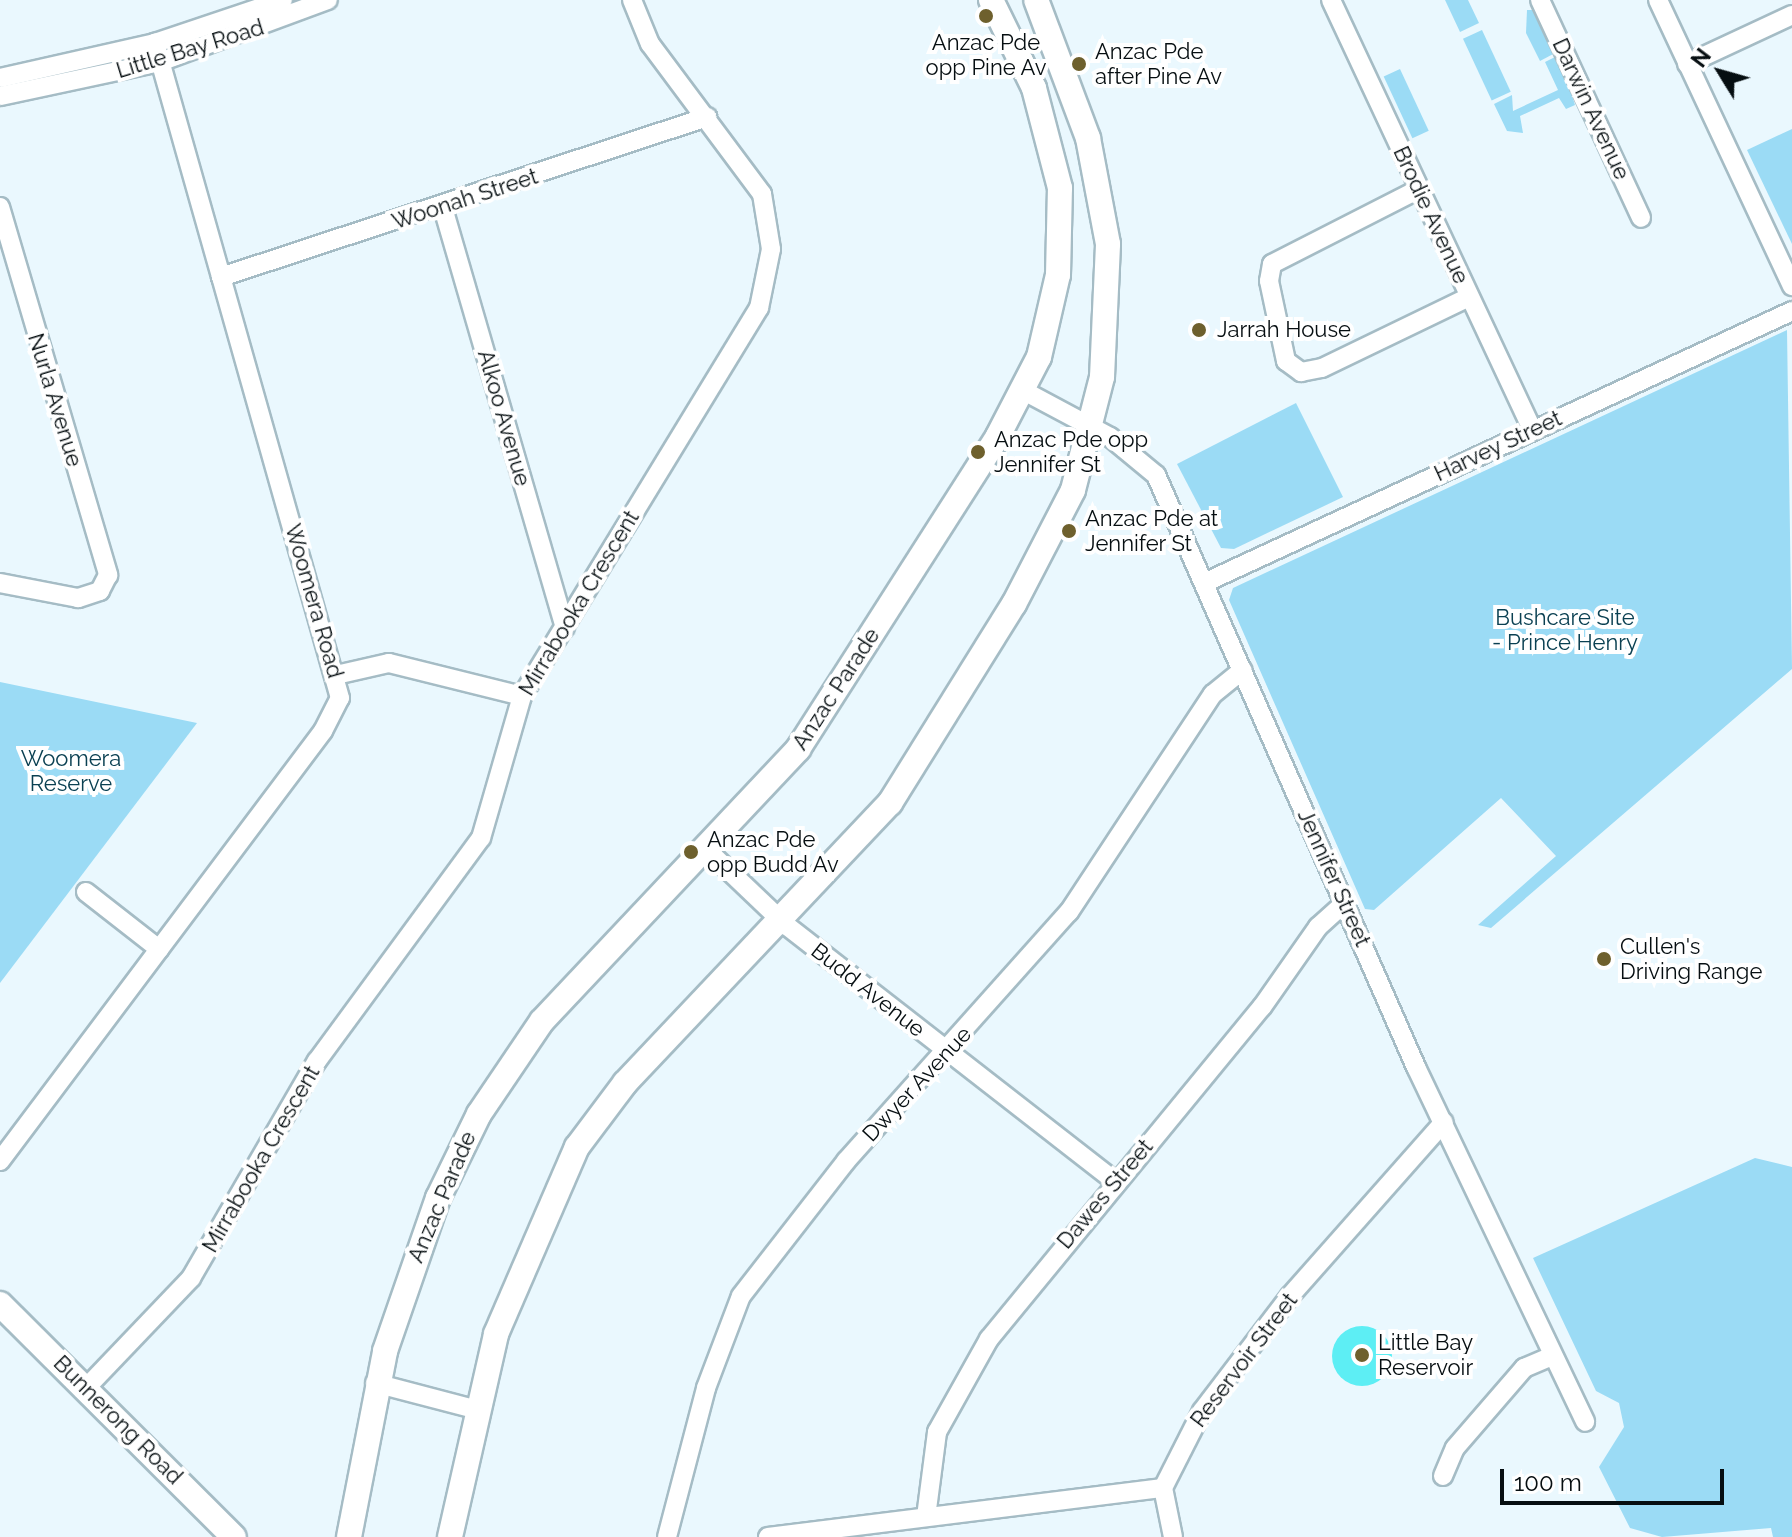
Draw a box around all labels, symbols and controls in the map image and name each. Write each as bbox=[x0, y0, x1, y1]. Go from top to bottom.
marker: Anzac Pde opp Pine Av bbox=[977, 7, 995, 25]
street label: Little Bay Road bbox=[113, 14, 267, 84]
place label: Anzac Pde opp Pine Av bbox=[925, 29, 1047, 80]
north arrow bbox=[1680, 32, 1760, 112]
street label: Darwin Avenue bbox=[1547, 34, 1635, 184]
place label: Anzac Pde after Pine Av bbox=[1095, 38, 1223, 90]
text: N bbox=[1685, 43, 1716, 72]
marker: Anzac Pde after Pine Av bbox=[1070, 55, 1088, 73]
street label: Brodie Avenue bbox=[1387, 142, 1475, 288]
street label: Woonah Street bbox=[389, 163, 541, 235]
place label: Jarrah House bbox=[1217, 317, 1351, 343]
marker: Jarrah House bbox=[1188, 319, 1210, 341]
street label: Nurla Avenue bbox=[22, 330, 88, 470]
street label: Alkoo Avenue bbox=[472, 347, 536, 489]
street label: Harvey Street bbox=[1430, 405, 1566, 487]
place label: Anzac Pde opp Jennifer St bbox=[994, 426, 1148, 478]
marker: Anzac Pde opp Jennifer St bbox=[969, 443, 987, 461]
place label: Anzac Pde at Jennifer St bbox=[1085, 505, 1218, 556]
street label: Mirrabooka Crescent bbox=[513, 506, 645, 700]
street label: Woomera Road bbox=[279, 521, 349, 681]
marker: Anzac Pde at Jennifer St bbox=[1060, 522, 1078, 540]
park label: Bushcare Site - Prince Henry bbox=[1492, 604, 1638, 656]
street label: Anzac Parade bbox=[787, 623, 885, 755]
park label: Woomera Reserve bbox=[21, 745, 121, 796]
street label: Jennifer Street bbox=[1292, 805, 1376, 951]
place label: Anzac Pde opp Budd Av bbox=[707, 826, 839, 878]
marker: Anzac Pde opp Budd Av bbox=[682, 843, 700, 861]
place label: Cullen's Driving Range bbox=[1620, 933, 1762, 984]
street label: Budd Avenue bbox=[806, 937, 930, 1043]
marker: Cullen's Driving Range bbox=[1595, 950, 1613, 968]
street label: Dwyer Avenue bbox=[857, 1021, 977, 1147]
street label: Mirrabooka Crescent bbox=[197, 1061, 325, 1257]
street label: Anzac Parade bbox=[402, 1127, 482, 1267]
street label: Dawes Street bbox=[1052, 1134, 1158, 1254]
street label: Reservoir Street bbox=[1185, 1287, 1303, 1433]
place label: Little Bay Reservoir bbox=[1378, 1329, 1473, 1380]
marker: Little Bay Reservoir bbox=[1353, 1346, 1371, 1364]
street label: Bunnerong Road bbox=[48, 1350, 188, 1490]
scale bar bbox=[1504, 1453, 1728, 1503]
text: 100 m bbox=[1514, 1468, 1582, 1497]

